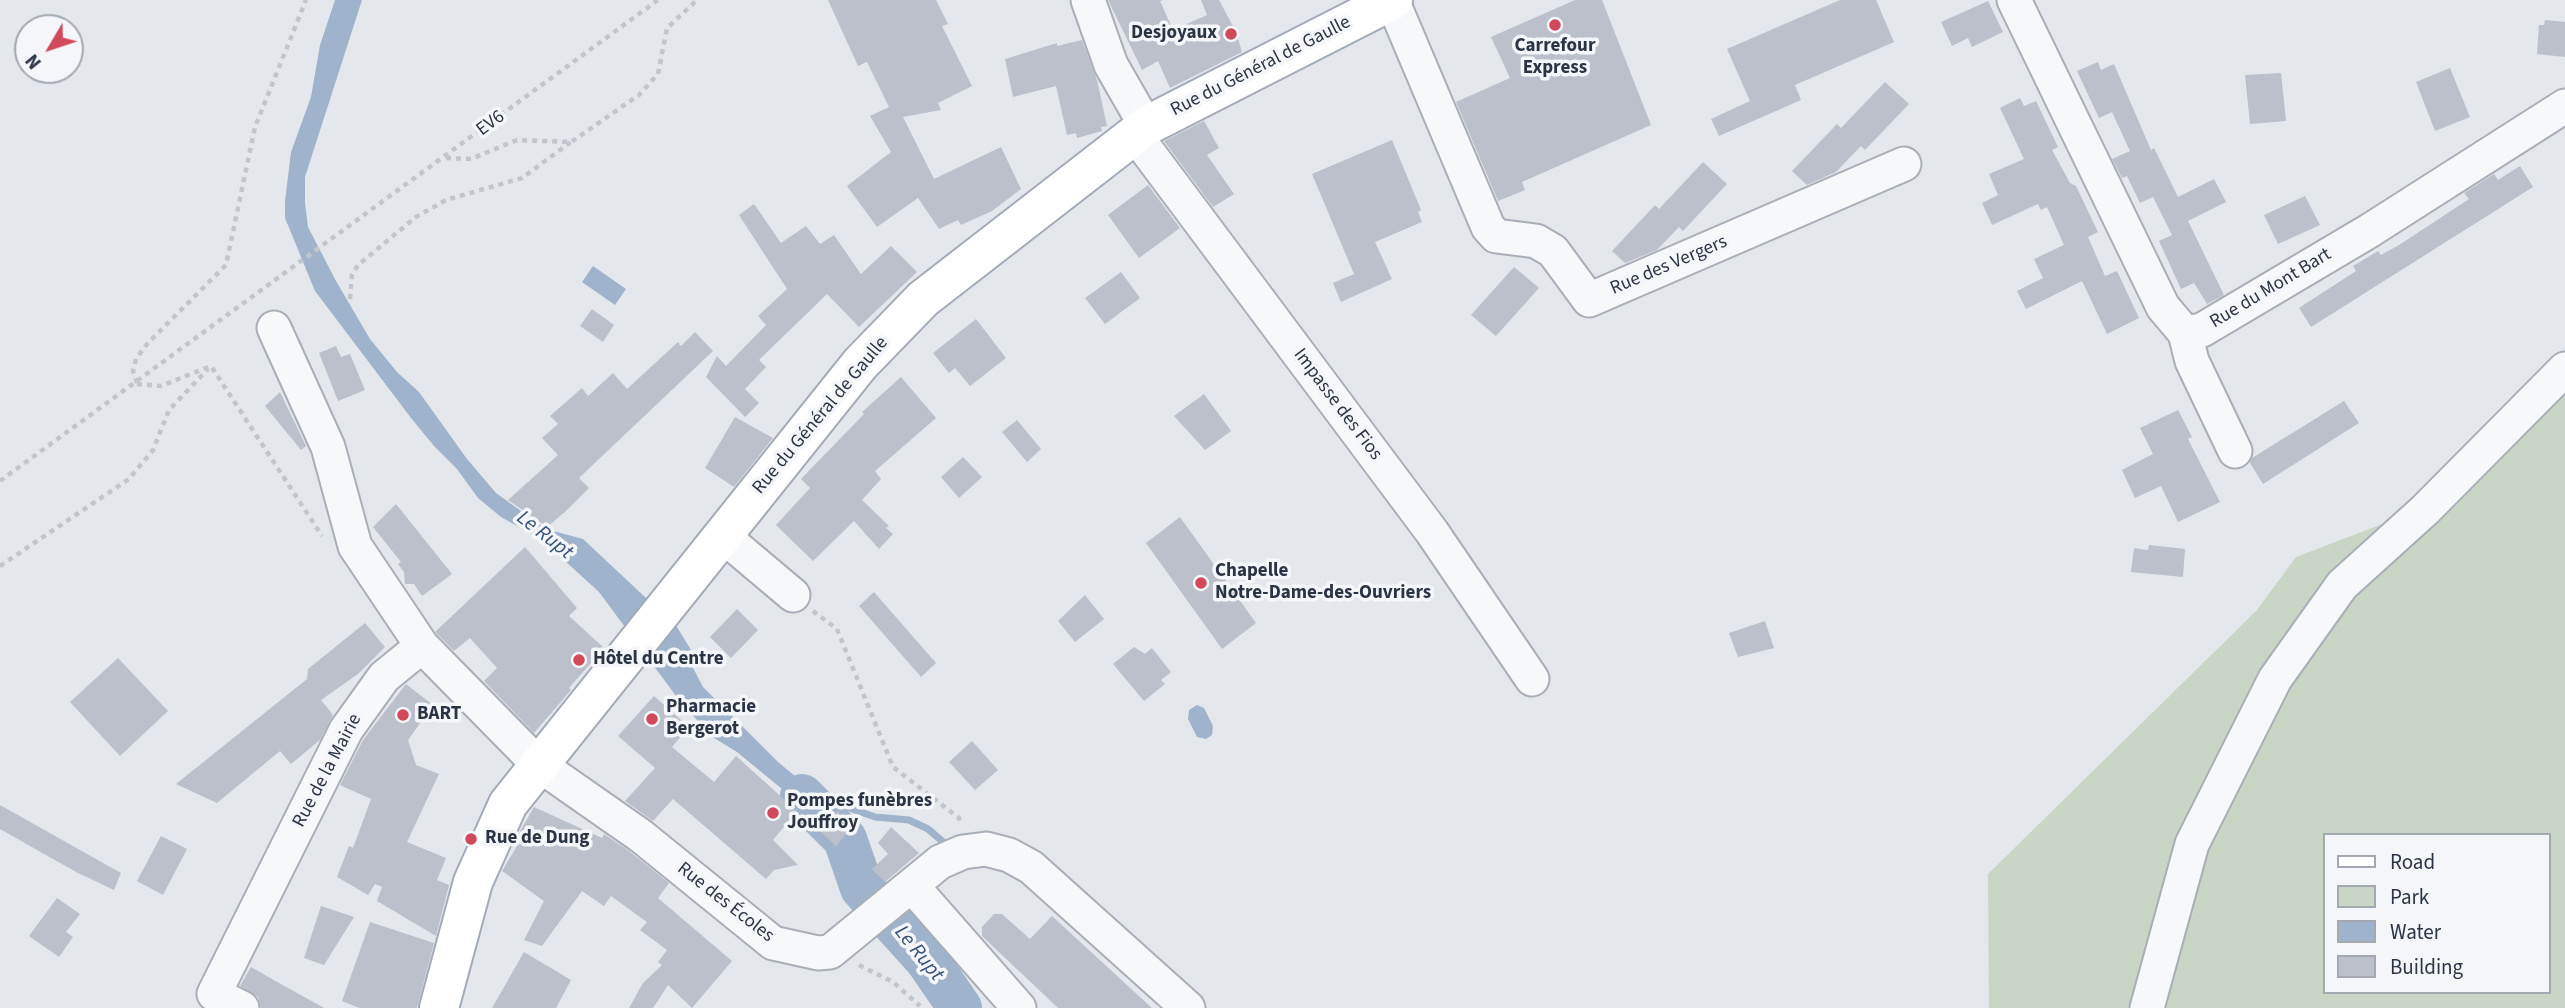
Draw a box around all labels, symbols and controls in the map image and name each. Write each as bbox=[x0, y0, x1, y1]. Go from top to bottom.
street label: Rue du Général de Gaulle bbox=[1167, 12, 1355, 122]
north arrow bbox=[14, 14, 84, 84]
marker: Carrefour Express bbox=[1547, 17, 1563, 33]
place label: Desjoyaux bbox=[1131, 23, 1217, 45]
marker: Desjoyaux bbox=[1223, 26, 1239, 42]
place label: Carrefour Express bbox=[1515, 36, 1595, 80]
text: N bbox=[19, 48, 48, 75]
street label: EV6 bbox=[472, 106, 510, 142]
street label: Rue des Vergers bbox=[1607, 231, 1731, 301]
street label: Rue du Mont Bart bbox=[2206, 244, 2336, 334]
street label: Rue du Général de Gaulle bbox=[748, 332, 894, 500]
street label: Impasse des Fios bbox=[1288, 345, 1386, 465]
water label: Le Rupt bbox=[511, 506, 577, 566]
place label: Chapelle Notre-Dame-des-Ouvriers bbox=[1215, 561, 1431, 605]
marker: Chapelle Notre-Dame-des-Ouvriers bbox=[1193, 575, 1209, 591]
place label: Hôtel du Centre bbox=[593, 649, 724, 671]
marker: Hôtel du Centre bbox=[571, 652, 587, 668]
place label: Pharmacie Bergerot bbox=[666, 697, 756, 741]
place label: BART bbox=[417, 704, 461, 726]
marker: BART bbox=[395, 707, 411, 723]
street label: Rue de la Mairie bbox=[289, 710, 367, 832]
marker: Pharmacie Bergerot bbox=[644, 711, 660, 727]
place label: Pompes funèbres Jouffroy bbox=[787, 791, 932, 835]
marker: Pompes funèbres Jouffroy bbox=[765, 805, 781, 821]
place label: Rue de Dung bbox=[485, 828, 589, 850]
marker: Rue de Dung bbox=[463, 831, 479, 847]
legend bbox=[2324, 833, 2551, 994]
text: Road bbox=[2390, 847, 2435, 877]
street label: Rue des Écoles bbox=[672, 858, 778, 948]
text: Park bbox=[2390, 882, 2429, 912]
text: Water bbox=[2390, 917, 2441, 947]
water label: Le Rupt bbox=[888, 921, 948, 987]
text: Building bbox=[2390, 952, 2463, 982]

